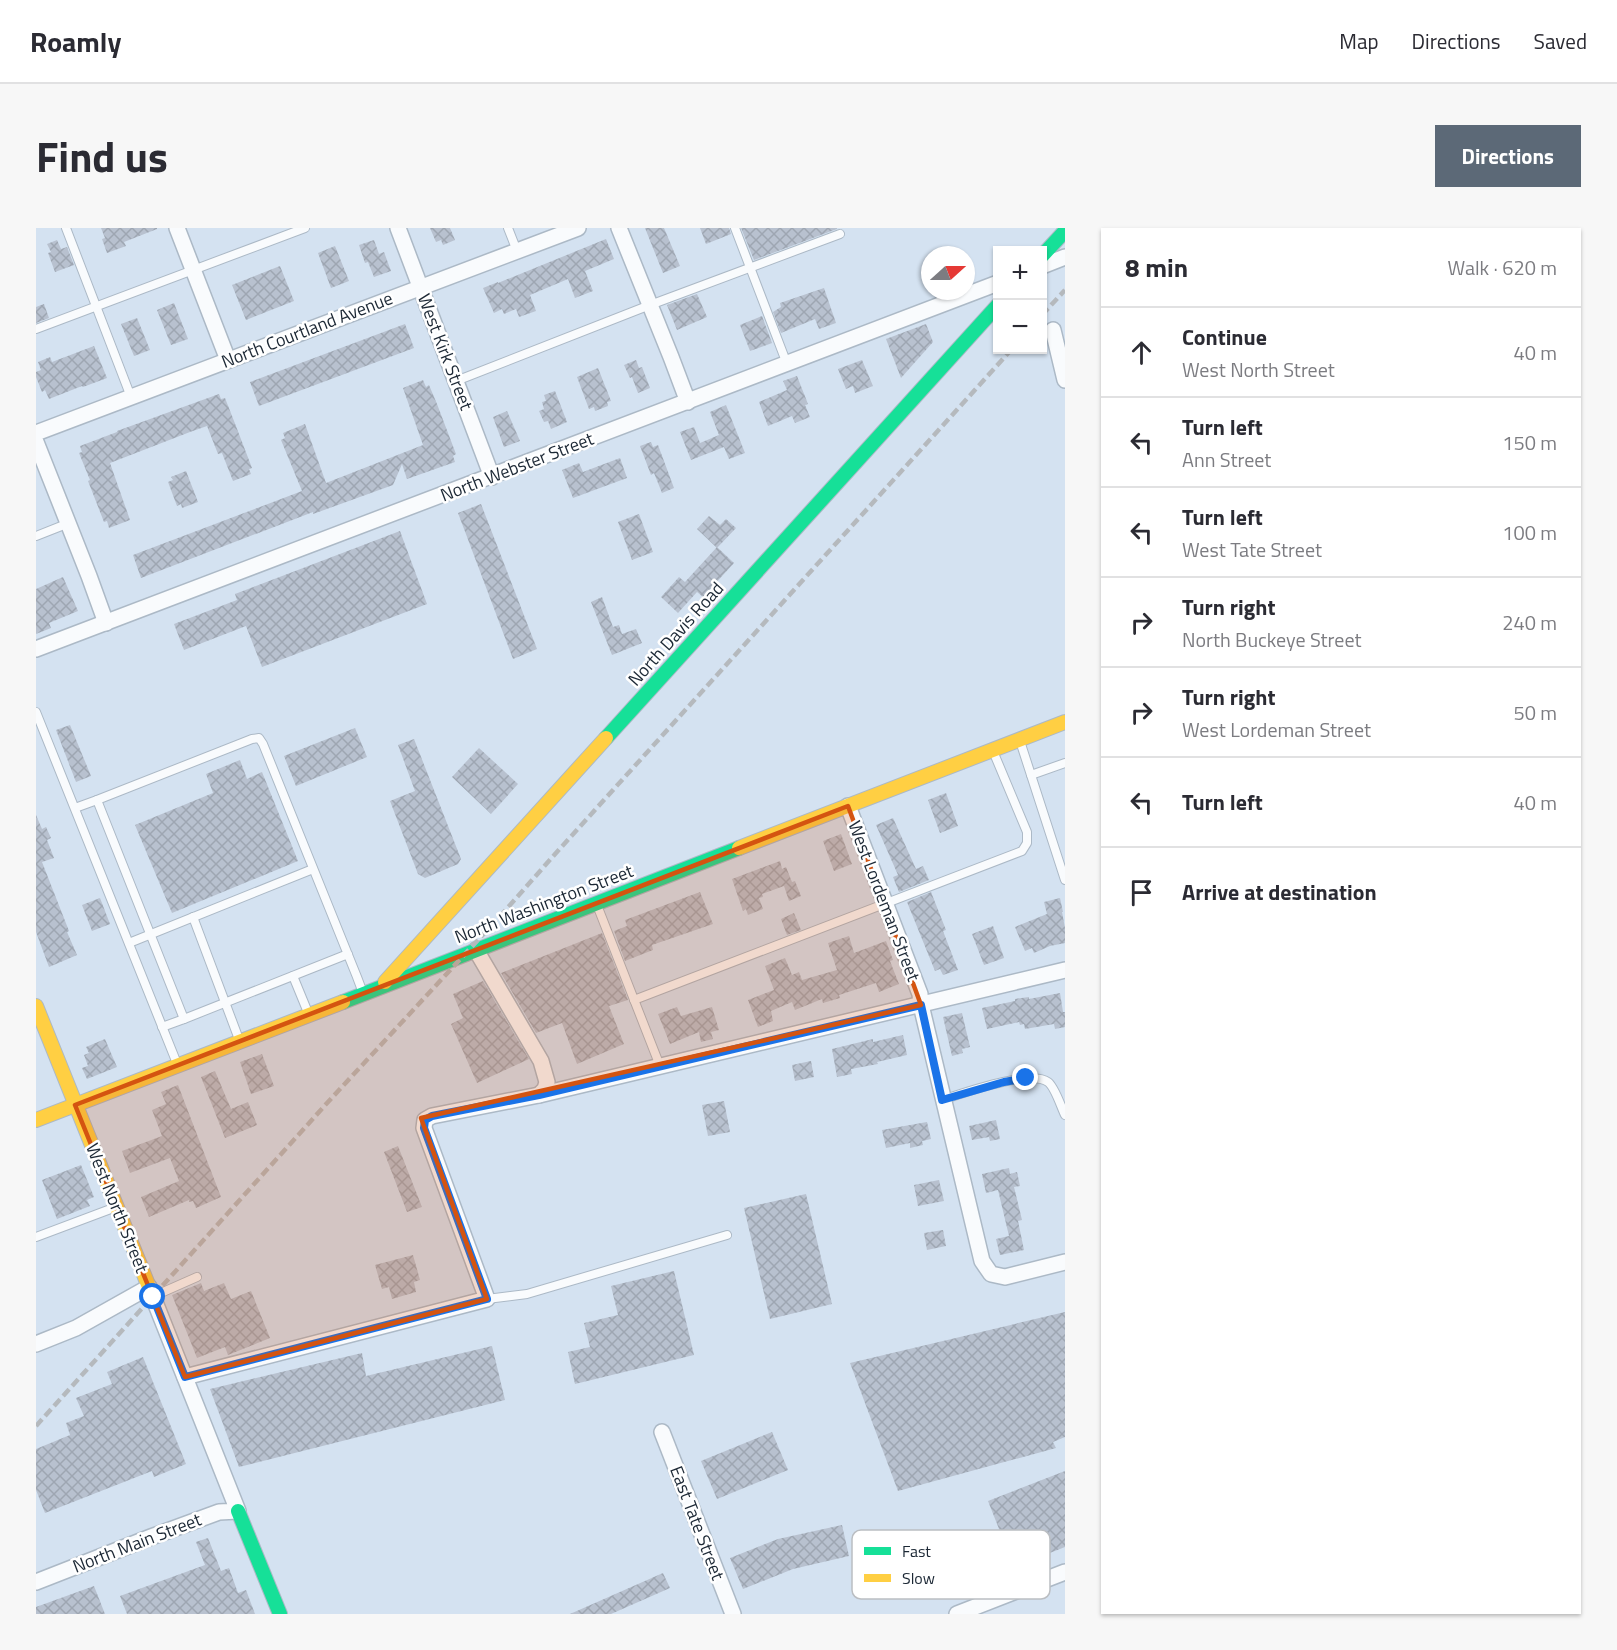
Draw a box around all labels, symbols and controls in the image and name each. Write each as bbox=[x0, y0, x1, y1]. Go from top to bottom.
text: Roamly bbox=[30, 20, 121, 63]
text: Map bbox=[1339, 25, 1379, 57]
text: Directions bbox=[1412, 25, 1501, 57]
text: Saved bbox=[1534, 25, 1587, 57]
text: Find us bbox=[36, 124, 168, 188]
button: Directions bbox=[1435, 125, 1581, 187]
north arrow bbox=[921, 246, 975, 300]
map controls bbox=[993, 246, 1047, 354]
button: + bbox=[993, 246, 1047, 300]
text: 8 min bbox=[1125, 248, 1188, 287]
text: Walk · 620 m bbox=[1448, 252, 1557, 283]
street label: North Courtland Avenue bbox=[217, 284, 396, 375]
street label: West Kirk Street bbox=[411, 290, 480, 415]
button: − bbox=[993, 300, 1047, 354]
text: Continue bbox=[1182, 320, 1267, 354]
icon: ahead bbox=[1125, 336, 1158, 369]
text: 40 m bbox=[1513, 337, 1557, 368]
text: West North Street bbox=[1182, 354, 1335, 385]
text: Turn left bbox=[1182, 410, 1263, 444]
street label: North Webster Street bbox=[436, 425, 598, 508]
icon: left bbox=[1125, 426, 1158, 459]
text: 150 m bbox=[1502, 427, 1557, 458]
text: Ann Street bbox=[1182, 444, 1271, 475]
text: Turn left bbox=[1182, 500, 1263, 534]
icon: left bbox=[1125, 516, 1158, 549]
text: 100 m bbox=[1502, 517, 1557, 548]
text: West Tate Street bbox=[1182, 534, 1322, 565]
street label: North Davis Road bbox=[621, 576, 730, 692]
text: Turn right bbox=[1182, 590, 1276, 624]
icon: right bbox=[1125, 606, 1158, 639]
text: 240 m bbox=[1502, 607, 1557, 638]
text: North Buckeye Street bbox=[1182, 624, 1362, 655]
text: Turn right bbox=[1182, 680, 1276, 714]
icon: right bbox=[1125, 696, 1158, 729]
text: 50 m bbox=[1513, 697, 1557, 728]
text: West Lordeman Street bbox=[1182, 714, 1371, 745]
text: Turn left bbox=[1182, 785, 1263, 819]
icon: left bbox=[1125, 786, 1158, 819]
text: 40 m bbox=[1513, 787, 1557, 818]
street label: West Lordeman Street bbox=[841, 817, 928, 986]
street label: North Washington Street bbox=[451, 857, 638, 950]
text: Arrive at destination bbox=[1182, 875, 1377, 909]
icon: arrive bbox=[1125, 876, 1158, 909]
route end bbox=[1012, 1064, 1038, 1090]
street label: West North Street bbox=[79, 1139, 156, 1277]
route start bbox=[139, 1283, 165, 1309]
street label: East Tate Street bbox=[663, 1462, 732, 1584]
street label: North Main Street bbox=[69, 1505, 206, 1579]
legend bbox=[852, 1530, 1050, 1599]
text: Fast bbox=[902, 1539, 931, 1563]
text: Slow bbox=[902, 1566, 935, 1590]

